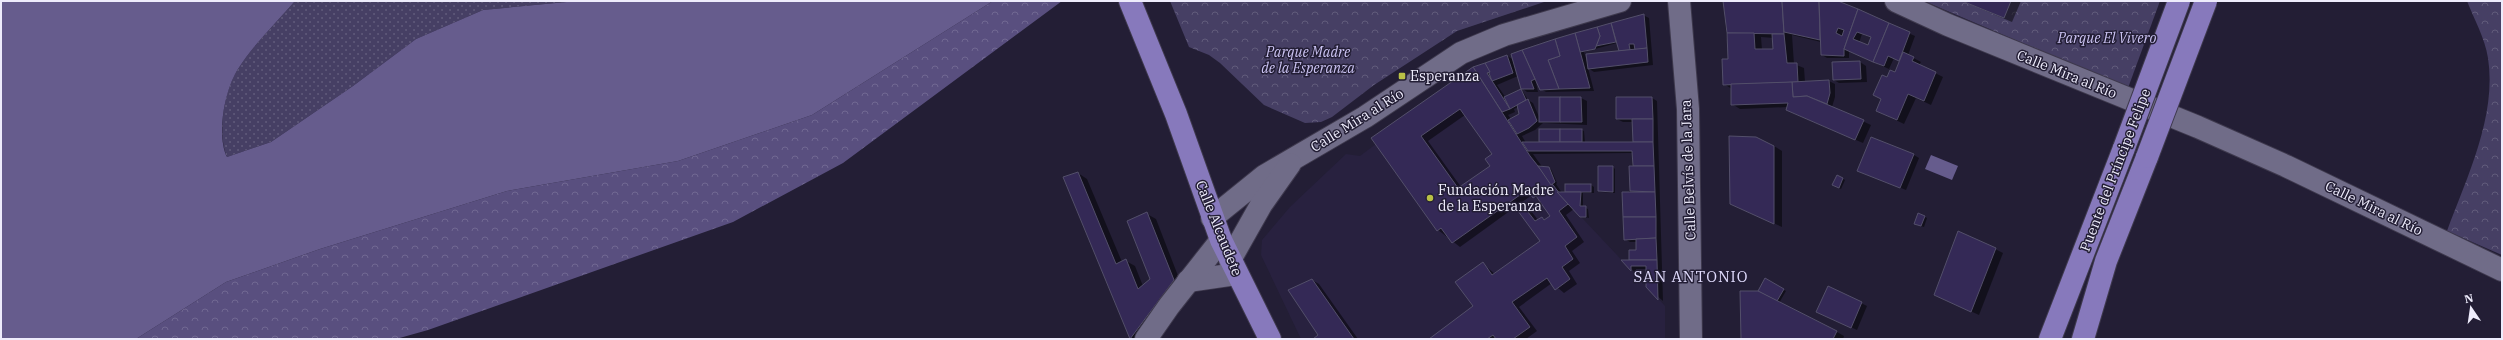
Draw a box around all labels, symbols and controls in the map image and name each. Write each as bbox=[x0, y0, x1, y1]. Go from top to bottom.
park label: Parque El Vivero bbox=[2056, 29, 2157, 47]
park label: Parque Madre de la Esperanza bbox=[1261, 43, 1355, 77]
street label: Calle Mira al Río bbox=[2014, 46, 2120, 102]
place label: Esperanza bbox=[1410, 67, 1480, 85]
marker: Esperanza bbox=[1397, 71, 1407, 81]
street label: Calle Mira al Río bbox=[1307, 84, 1407, 156]
street label: Puente del Príncipe Felipe bbox=[2076, 86, 2154, 254]
street label: Calle Belvís de la Jara bbox=[1677, 99, 1699, 241]
street label: Calle Mira al Río bbox=[2322, 177, 2426, 239]
street label: Calle Alcaudete bbox=[1192, 178, 1246, 278]
place label: Fundación Madre de la Esperanza bbox=[1438, 181, 1554, 215]
marker: Fundación Madre de la Esperanza bbox=[1425, 193, 1435, 203]
district label: SAN ANTONIO bbox=[1633, 267, 1749, 286]
north arrow bbox=[2451, 288, 2491, 328]
text: N bbox=[2463, 290, 2475, 306]

